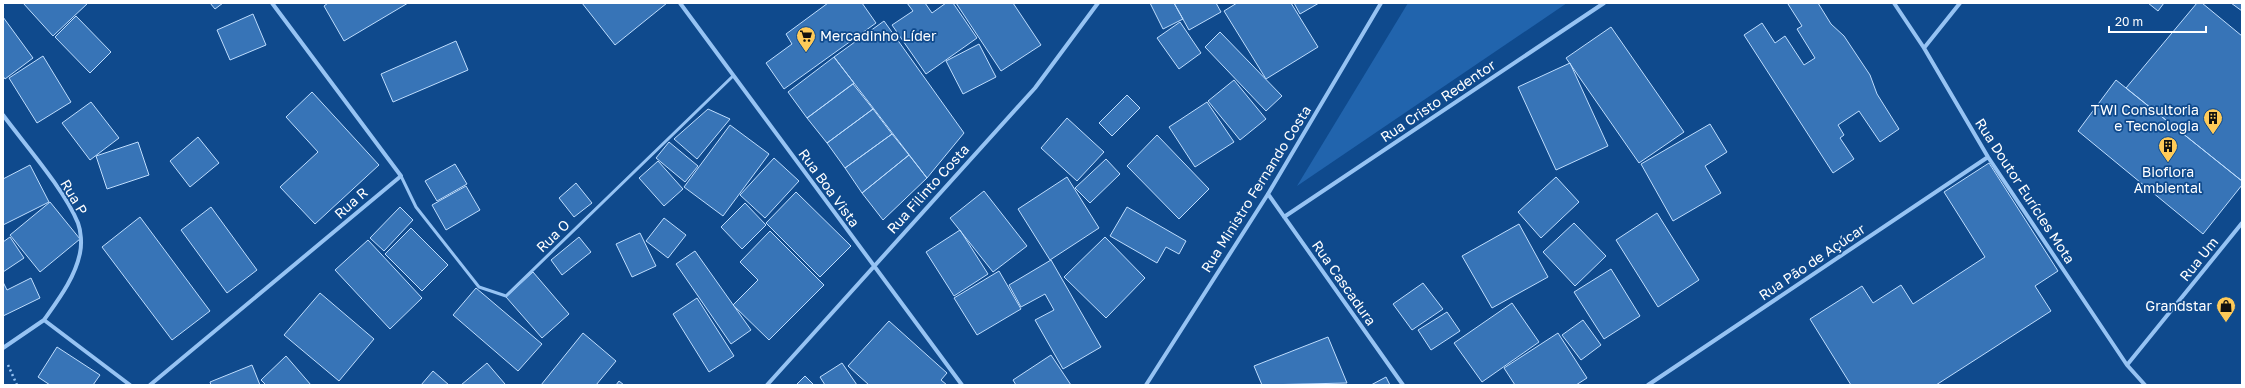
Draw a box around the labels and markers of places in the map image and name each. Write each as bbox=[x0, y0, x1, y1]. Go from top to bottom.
supermarket icon: Mercadinho Líder bbox=[795, 25, 817, 53]
place label: Mercadinho Líder bbox=[820, 27, 937, 44]
place label: TWI Consultoria e Tecnologia bbox=[2091, 101, 2199, 134]
building icon: TWI Consultoria e Tecnologia bbox=[2202, 107, 2224, 135]
building icon: Bioflora Ambiental bbox=[2157, 135, 2179, 163]
place label: Bioflora Ambiental bbox=[2134, 163, 2202, 196]
shop icon: Grandstar bbox=[2215, 295, 2237, 323]
place label: Grandstar bbox=[2145, 297, 2213, 314]

